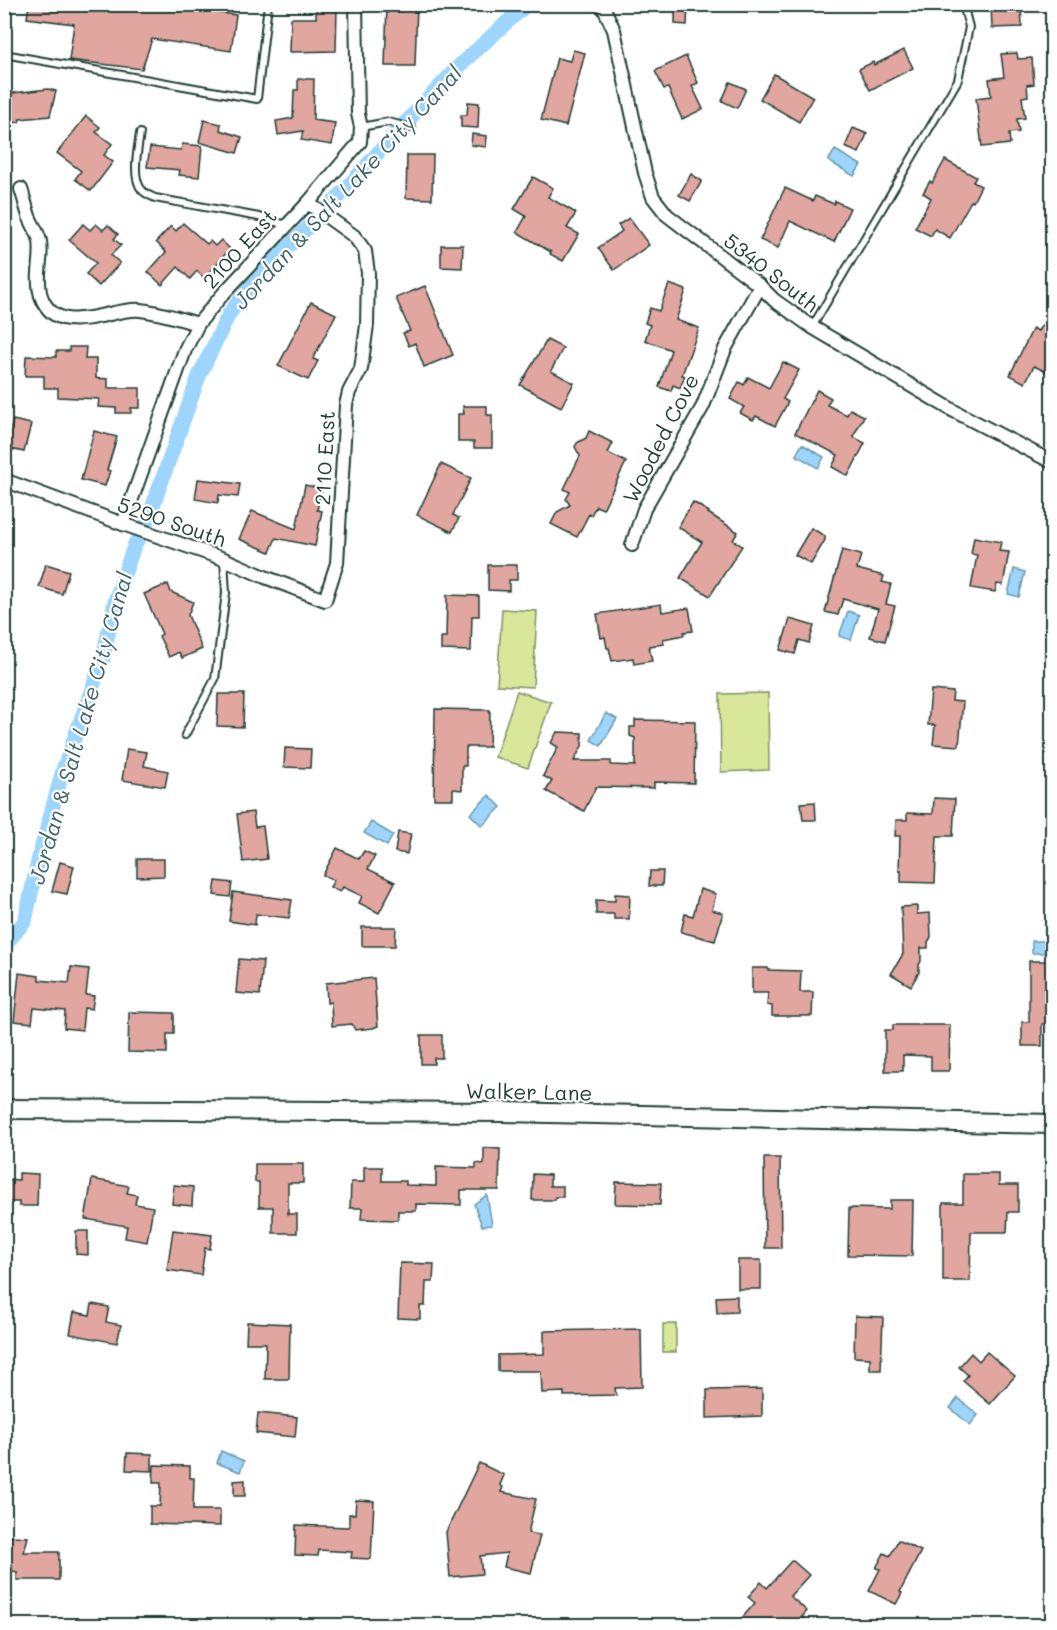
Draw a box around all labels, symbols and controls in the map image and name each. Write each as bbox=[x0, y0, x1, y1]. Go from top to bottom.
water label: Jordan & Salt Lake City Canal bbox=[226, 59, 468, 315]
street label: 2100 East bbox=[196, 202, 282, 294]
street label: 5340 South bbox=[719, 226, 825, 318]
street label: Wooded Cove bbox=[616, 369, 704, 507]
street label: 2110 East bbox=[308, 410, 340, 506]
street label: 5290 South bbox=[114, 490, 230, 552]
water label: Jordan & Salt Lake City Canal bbox=[21, 568, 139, 887]
street label: Walker Lane bbox=[465, 1076, 593, 1106]

